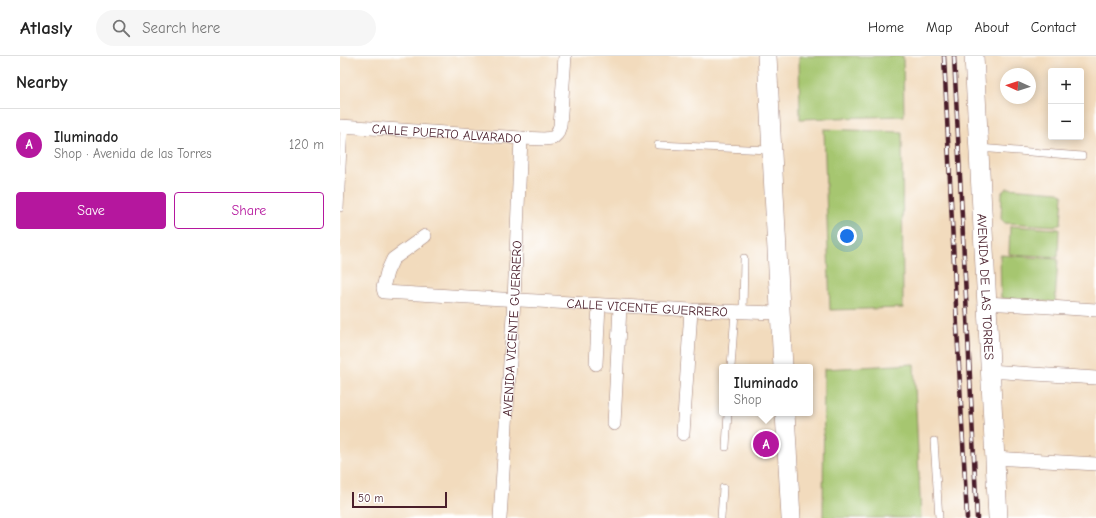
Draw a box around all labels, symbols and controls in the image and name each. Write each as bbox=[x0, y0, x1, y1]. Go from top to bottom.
search box bbox=[96, 10, 376, 46]
text: Atlasly bbox=[20, 17, 72, 39]
icon: search bbox=[110, 17, 132, 39]
text: Search here bbox=[142, 19, 220, 37]
text: Home bbox=[868, 19, 904, 36]
text: Map bbox=[926, 19, 952, 36]
text: About bbox=[974, 19, 1009, 36]
text: Contact bbox=[1031, 19, 1076, 36]
north arrow bbox=[1000, 68, 1036, 104]
map controls bbox=[1048, 68, 1084, 140]
button: + bbox=[1048, 68, 1084, 104]
text: Nearby bbox=[16, 73, 67, 92]
button: − bbox=[1048, 104, 1084, 140]
street label: CALLE PUERTO ALVARADO bbox=[371, 121, 522, 146]
text: Iluminado bbox=[54, 128, 118, 146]
text: A bbox=[25, 137, 33, 152]
text: 120 m bbox=[289, 137, 324, 152]
text: Shop · Avenida de las Torres bbox=[54, 146, 212, 161]
button: Save bbox=[16, 192, 166, 229]
button: Share bbox=[174, 192, 324, 229]
street label: AVENIDA DE LAS TORRES bbox=[975, 213, 997, 360]
your location bbox=[837, 226, 857, 246]
street label: AVENIDA VICENTE GUERRERO bbox=[499, 240, 524, 417]
street label: CALLE VICENTE GUERRERO bbox=[566, 295, 728, 319]
popup bbox=[719, 364, 813, 416]
text: Iluminado bbox=[734, 374, 798, 392]
text: Shop bbox=[734, 392, 762, 407]
pin: A bbox=[753, 429, 779, 459]
scale bar bbox=[352, 490, 447, 509]
text: 50 m bbox=[358, 492, 383, 505]

